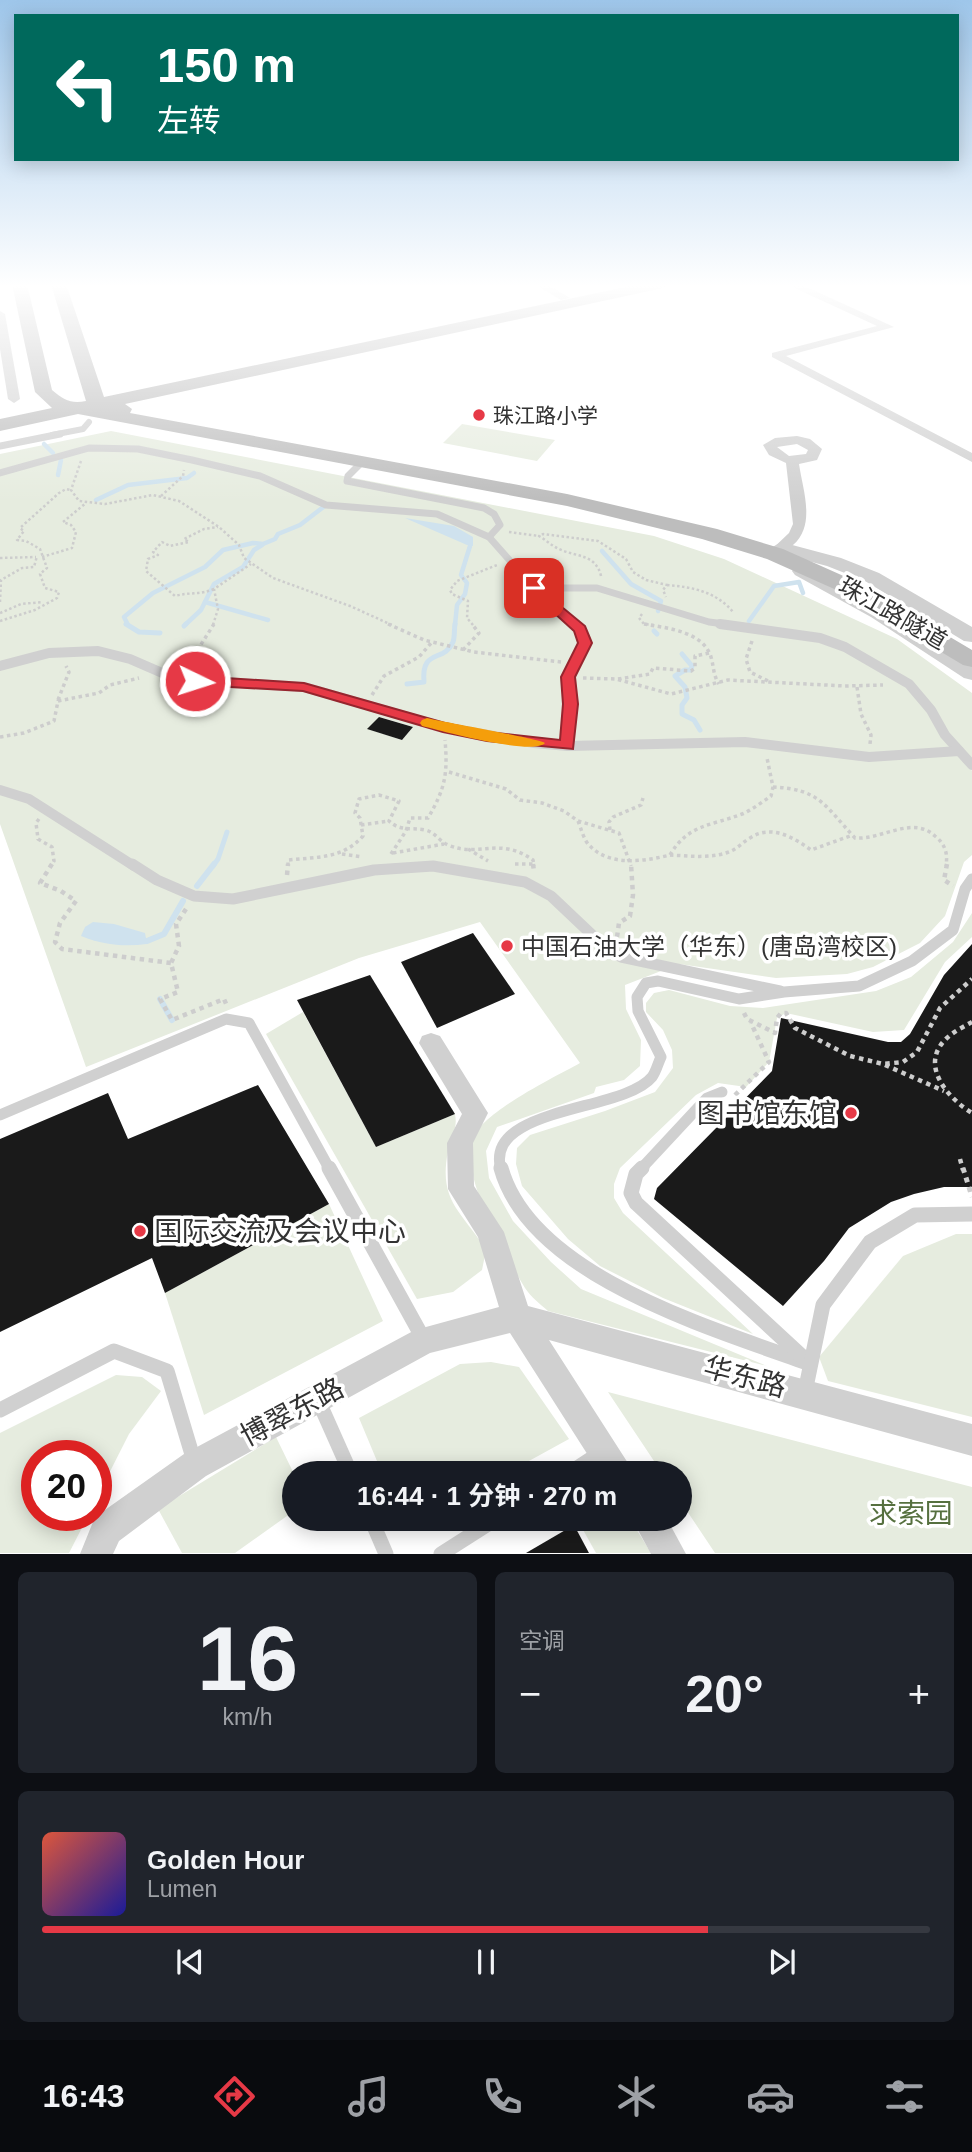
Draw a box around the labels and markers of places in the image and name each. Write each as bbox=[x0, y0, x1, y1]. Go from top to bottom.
place label: 珠江路小学 bbox=[493, 404, 598, 427]
marker: 珠江路小学 bbox=[471, 407, 487, 423]
pin bbox=[504, 558, 564, 618]
place label: 中国石油大学（华东）(唐岛湾校区) bbox=[521, 933, 897, 960]
marker: 中国石油大学（华东）(唐岛湾校区) bbox=[499, 938, 515, 954]
place label: 图书馆东馆 bbox=[697, 1098, 837, 1129]
marker: 图书馆东馆 bbox=[843, 1105, 859, 1121]
place label: 国际交流及会议中心 bbox=[154, 1216, 406, 1247]
marker: 国际交流及会议中心 bbox=[132, 1223, 148, 1239]

